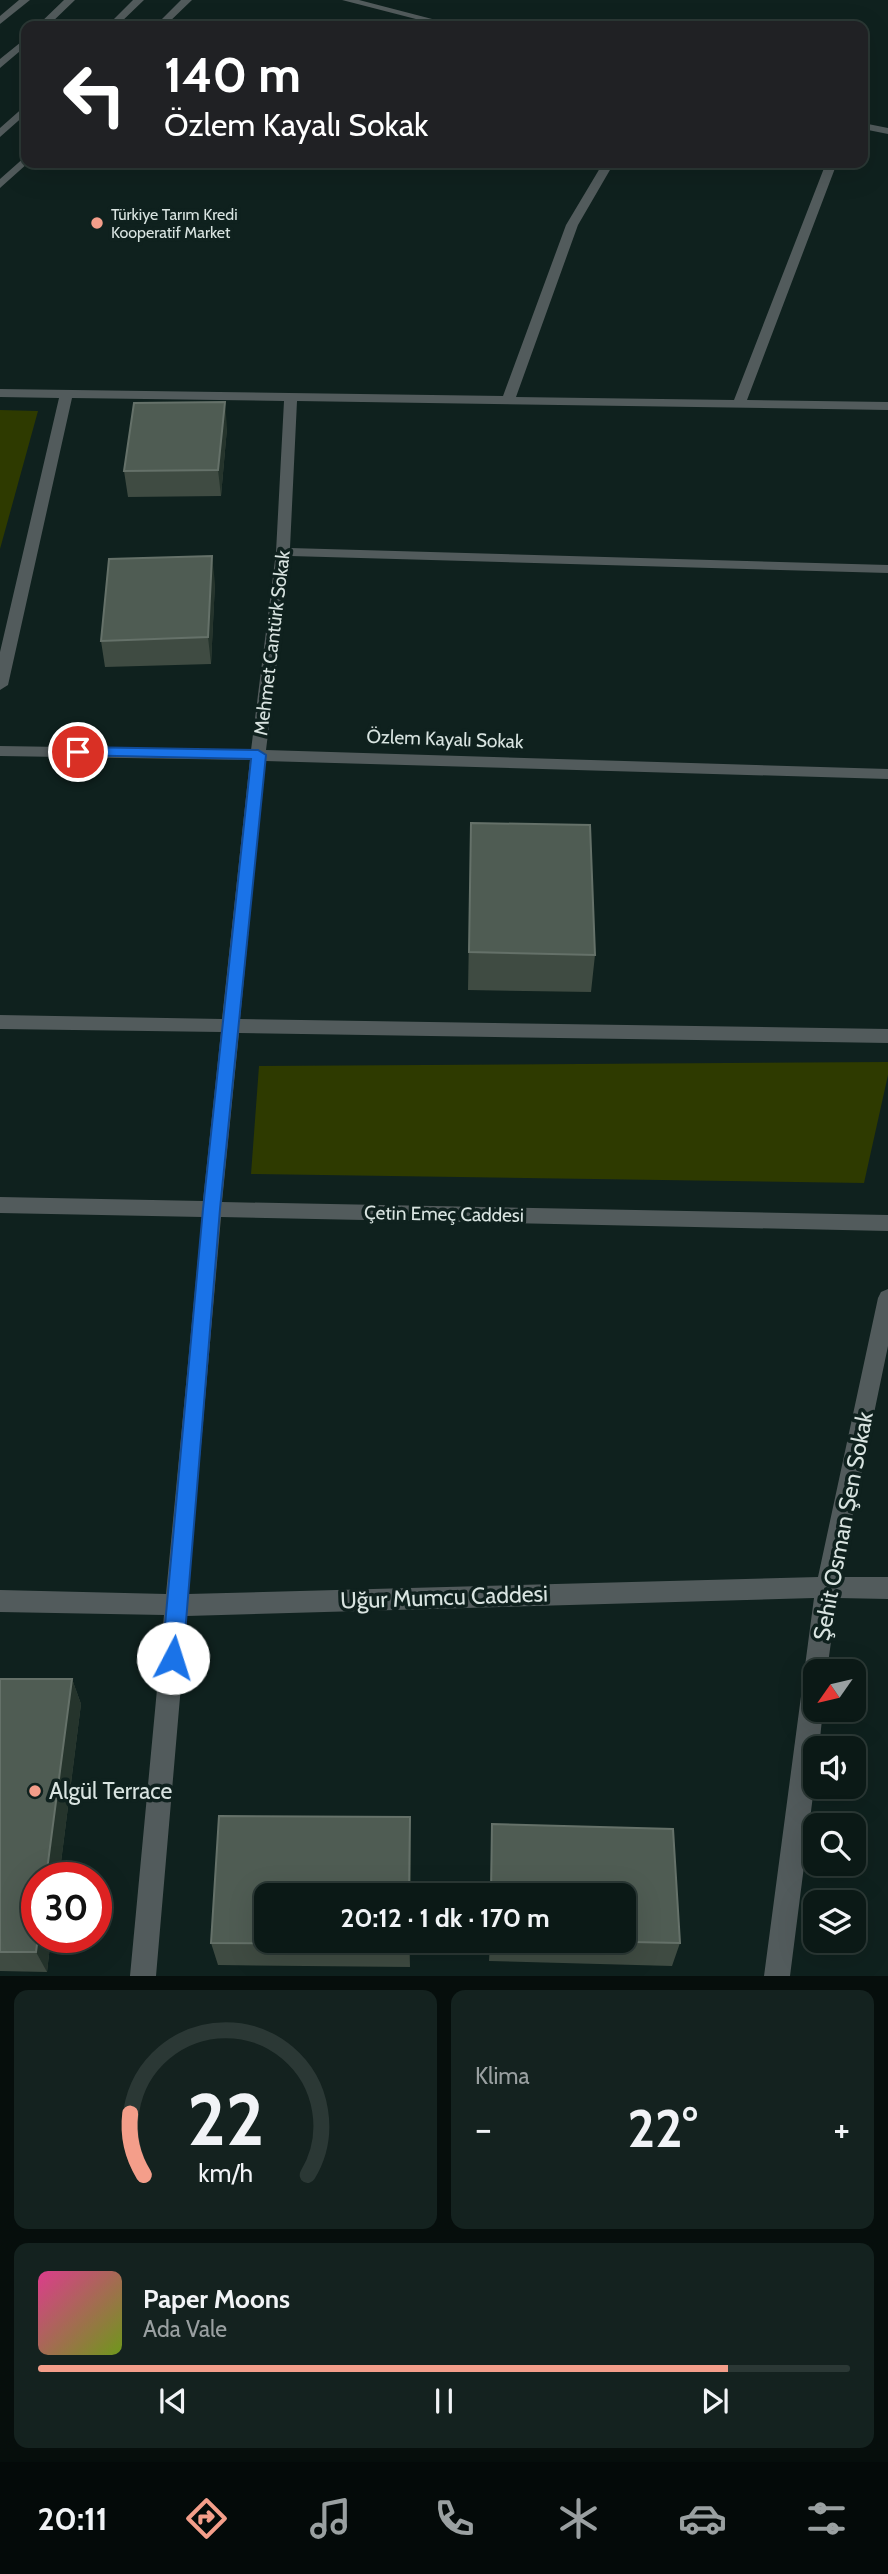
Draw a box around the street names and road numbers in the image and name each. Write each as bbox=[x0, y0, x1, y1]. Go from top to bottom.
street label: Mehmet Cantürk Sokak bbox=[249, 549, 295, 737]
street label: Özlem Kayalı Sokak bbox=[366, 725, 524, 753]
street label: Çetin Emeç Caddesi bbox=[364, 1201, 524, 1227]
street label: Şehit Osman Şen Sokak bbox=[807, 1408, 879, 1643]
street label: Uğur Mumcu Caddesi bbox=[340, 1579, 548, 1615]

